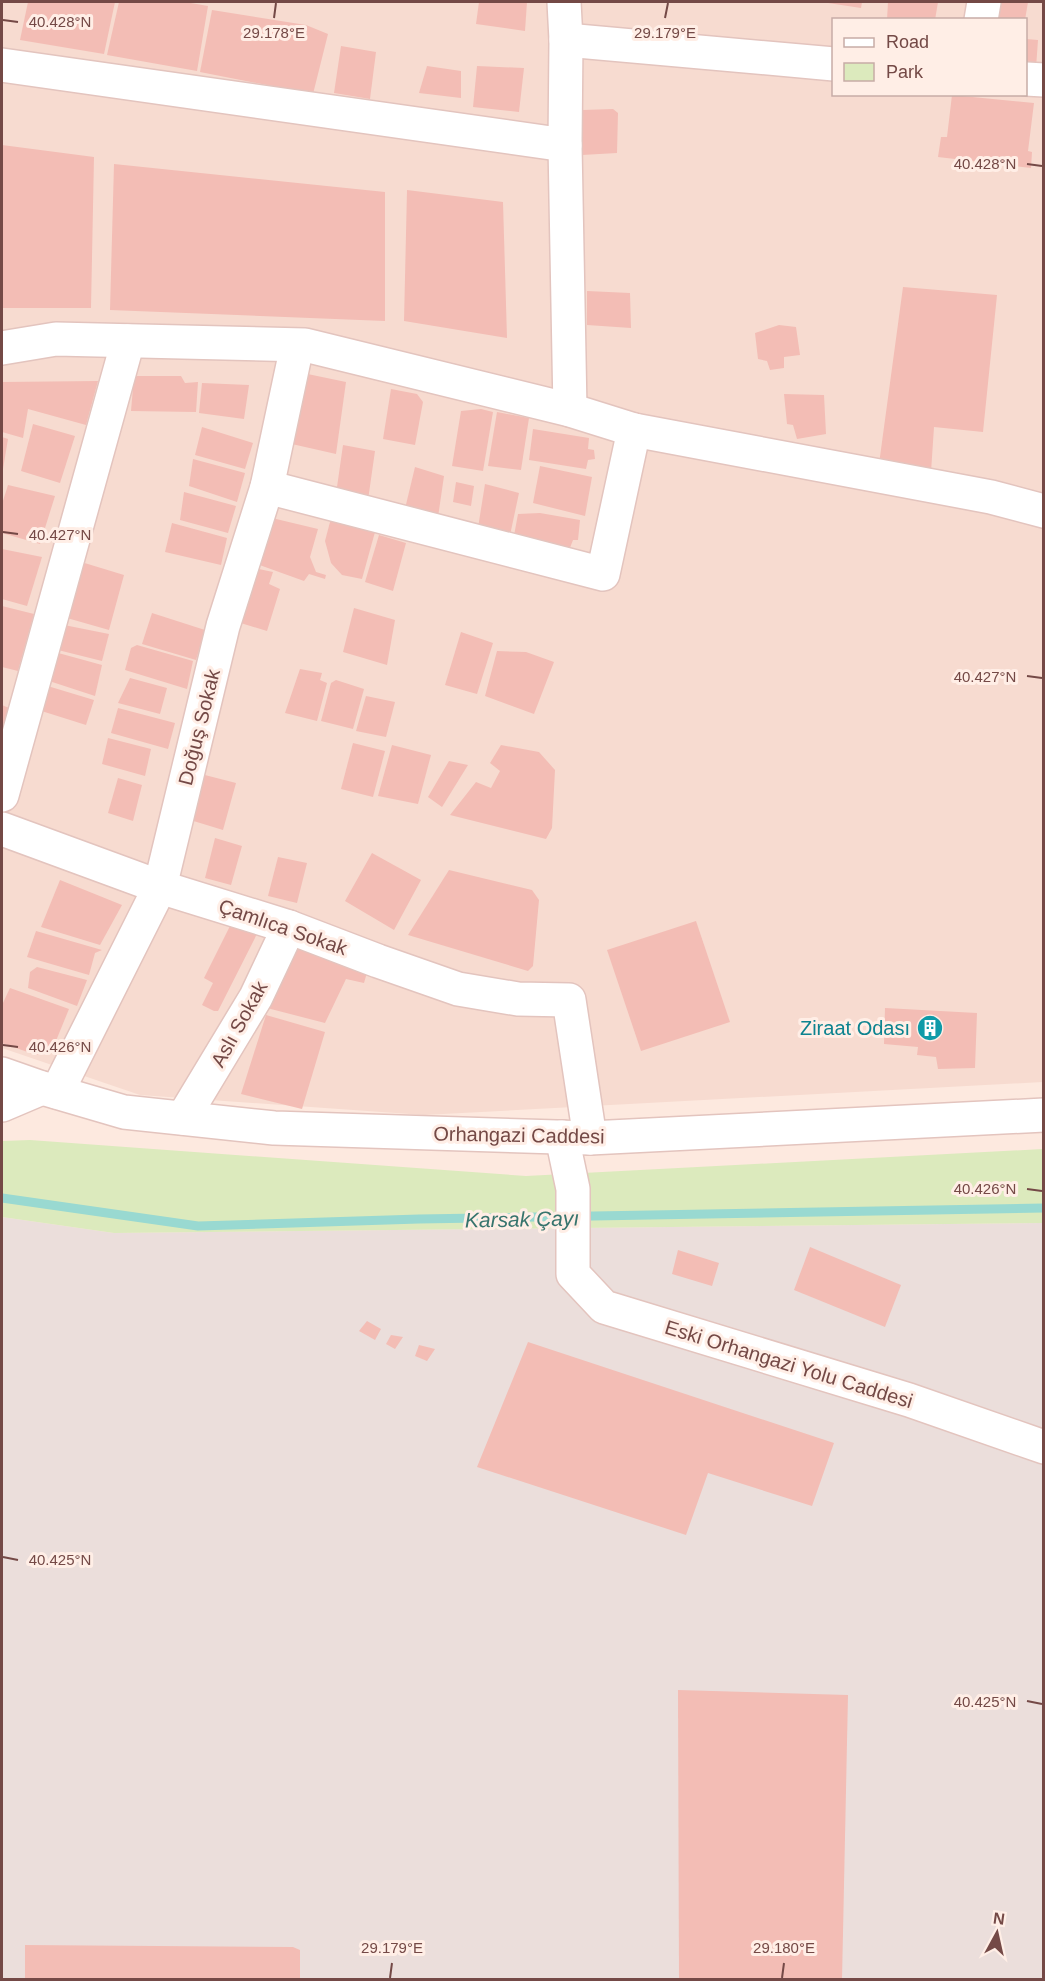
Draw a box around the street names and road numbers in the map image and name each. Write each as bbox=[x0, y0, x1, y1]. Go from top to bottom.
street label: Doğuş Sokak bbox=[174, 666, 224, 787]
street label: Çamlıca Sokak bbox=[216, 895, 351, 960]
street label: Aslı Sokak bbox=[206, 976, 272, 1071]
street label: Orhangazi Caddesi bbox=[433, 1123, 605, 1147]
street label: Eski Orhangazi Yolu Caddesi bbox=[662, 1316, 916, 1412]

